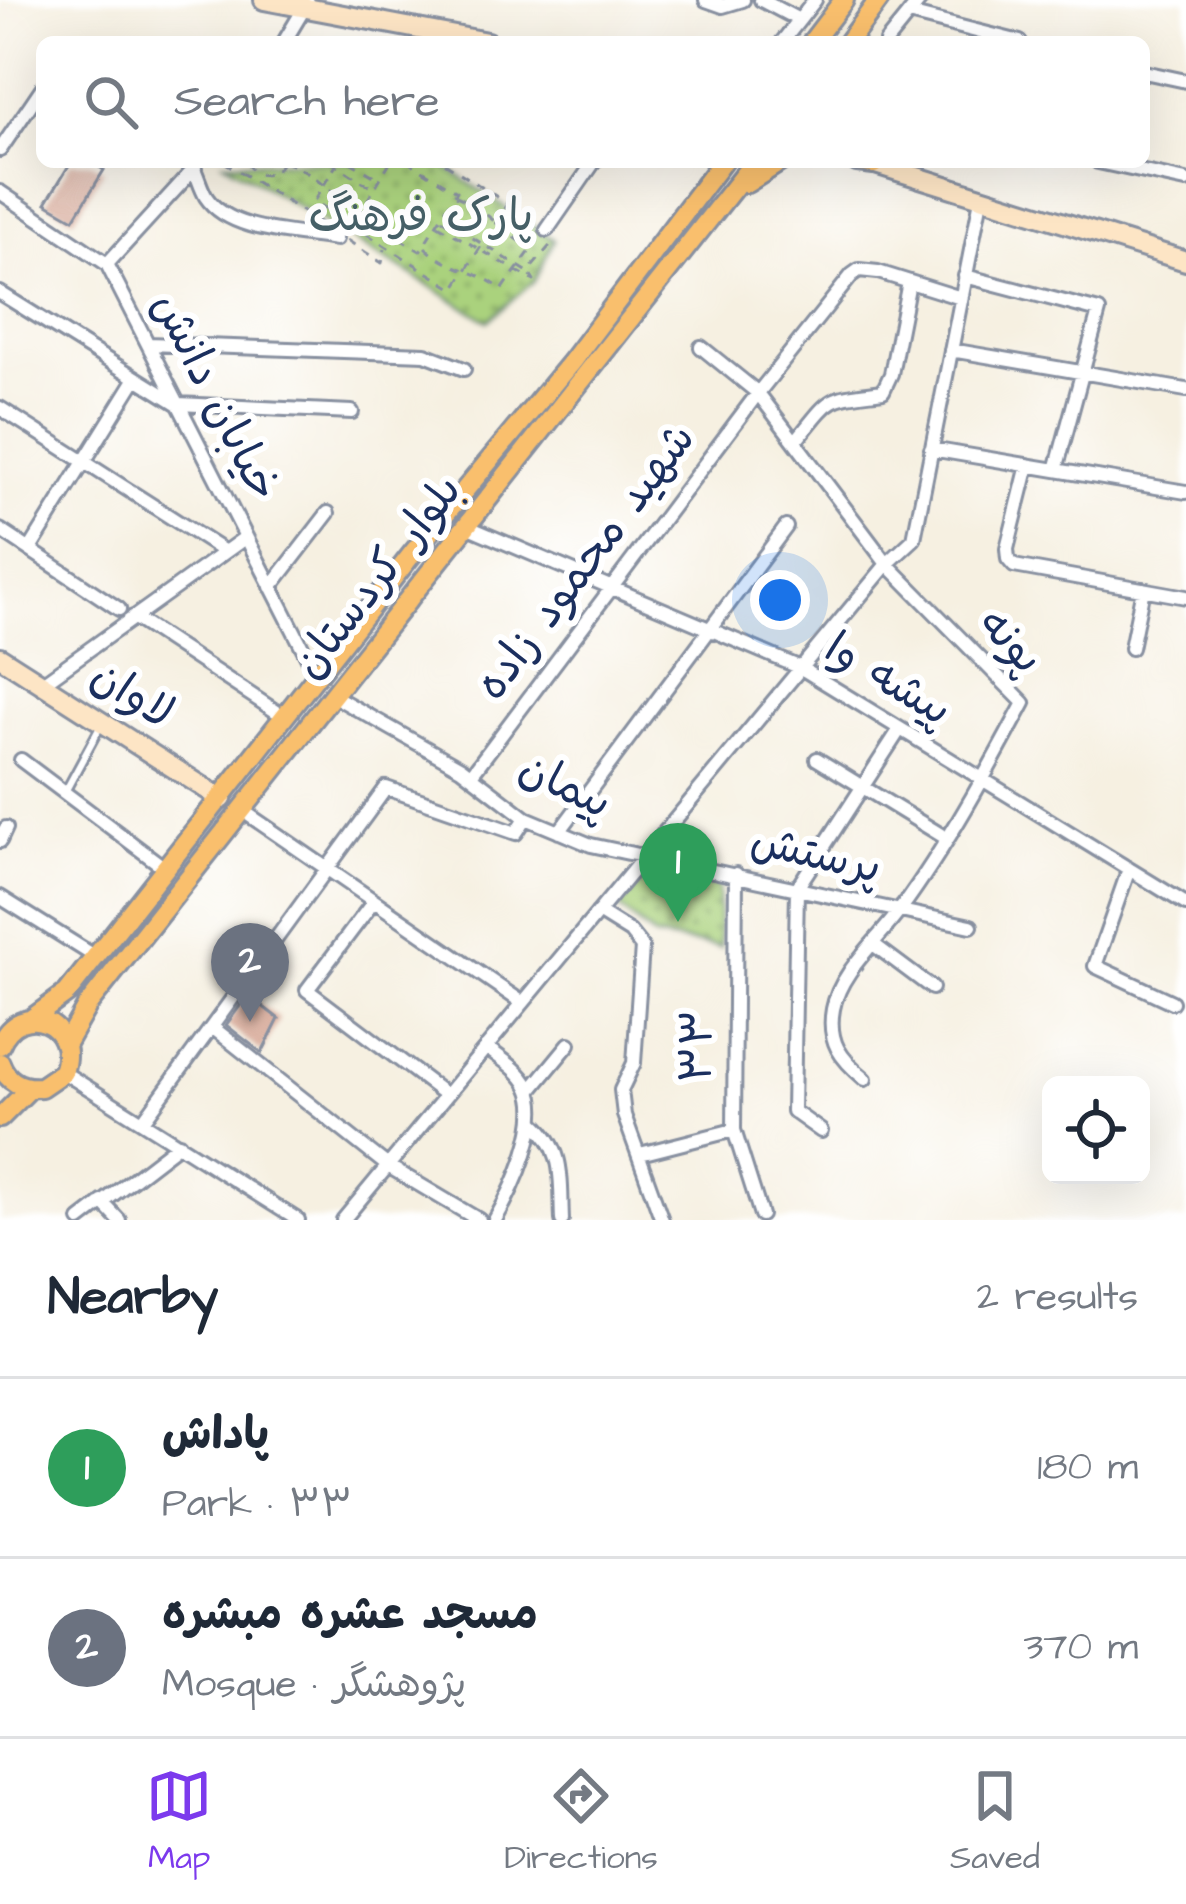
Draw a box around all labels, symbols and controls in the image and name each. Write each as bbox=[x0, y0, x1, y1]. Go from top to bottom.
search box bbox=[36, 36, 1150, 168]
icon: search bbox=[78, 69, 144, 135]
text: Search here bbox=[174, 71, 440, 133]
park label: پارک فرهنگ bbox=[309, 186, 533, 248]
street label: خیابان دانش bbox=[136, 282, 294, 512]
street label: شهید محمود زاده bbox=[461, 411, 711, 713]
street label: بلوار کردستان bbox=[279, 462, 477, 692]
your location bbox=[750, 570, 810, 630]
street label: پونه bbox=[963, 594, 1057, 688]
street label: پیشه وا bbox=[813, 618, 963, 742]
street label: لاوان bbox=[78, 646, 186, 744]
street label: پیمان bbox=[508, 737, 622, 835]
street label: پرستش bbox=[745, 810, 887, 900]
pin: 1 bbox=[639, 823, 717, 922]
pin: 2 bbox=[211, 923, 289, 1022]
street label: ۳۳ bbox=[666, 1009, 730, 1083]
map controls bbox=[1042, 1076, 1150, 1184]
button: locate bbox=[1042, 1076, 1150, 1184]
text: Nearby bbox=[48, 1263, 218, 1334]
text: 2 results bbox=[977, 1271, 1138, 1325]
text: پاداش bbox=[162, 1404, 269, 1466]
text: 1 bbox=[85, 1441, 90, 1495]
text: 180 m bbox=[1037, 1441, 1138, 1495]
text: Park · ۳۳ bbox=[162, 1478, 353, 1532]
text: مسجد عشره مبشره bbox=[162, 1584, 538, 1646]
text: 2 bbox=[76, 1621, 98, 1675]
text: 370 m bbox=[1024, 1621, 1138, 1675]
text: Mosque · پژوهشگر bbox=[162, 1658, 466, 1712]
tab: Map bbox=[146, 1763, 212, 1881]
tab: Directions bbox=[504, 1763, 658, 1881]
tab: Saved bbox=[950, 1763, 1040, 1881]

